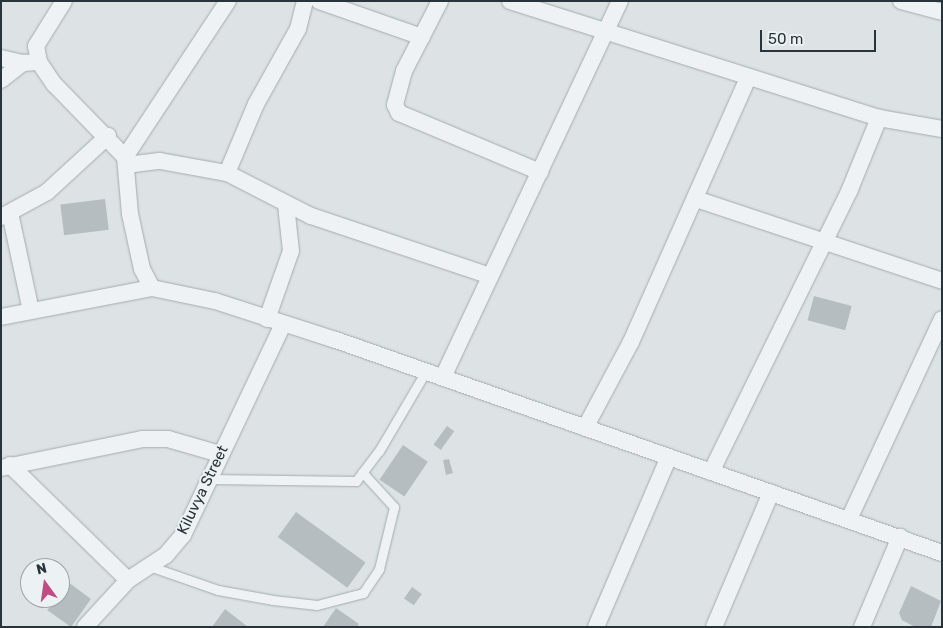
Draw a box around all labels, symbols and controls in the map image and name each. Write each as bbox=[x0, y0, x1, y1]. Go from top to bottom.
scale bar bbox=[763, 20, 879, 52]
text: 50 m bbox=[768, 30, 803, 48]
street label: Kiluvya Street bbox=[174, 442, 232, 538]
north arrow bbox=[20, 558, 70, 608]
text: N bbox=[35, 559, 48, 578]

